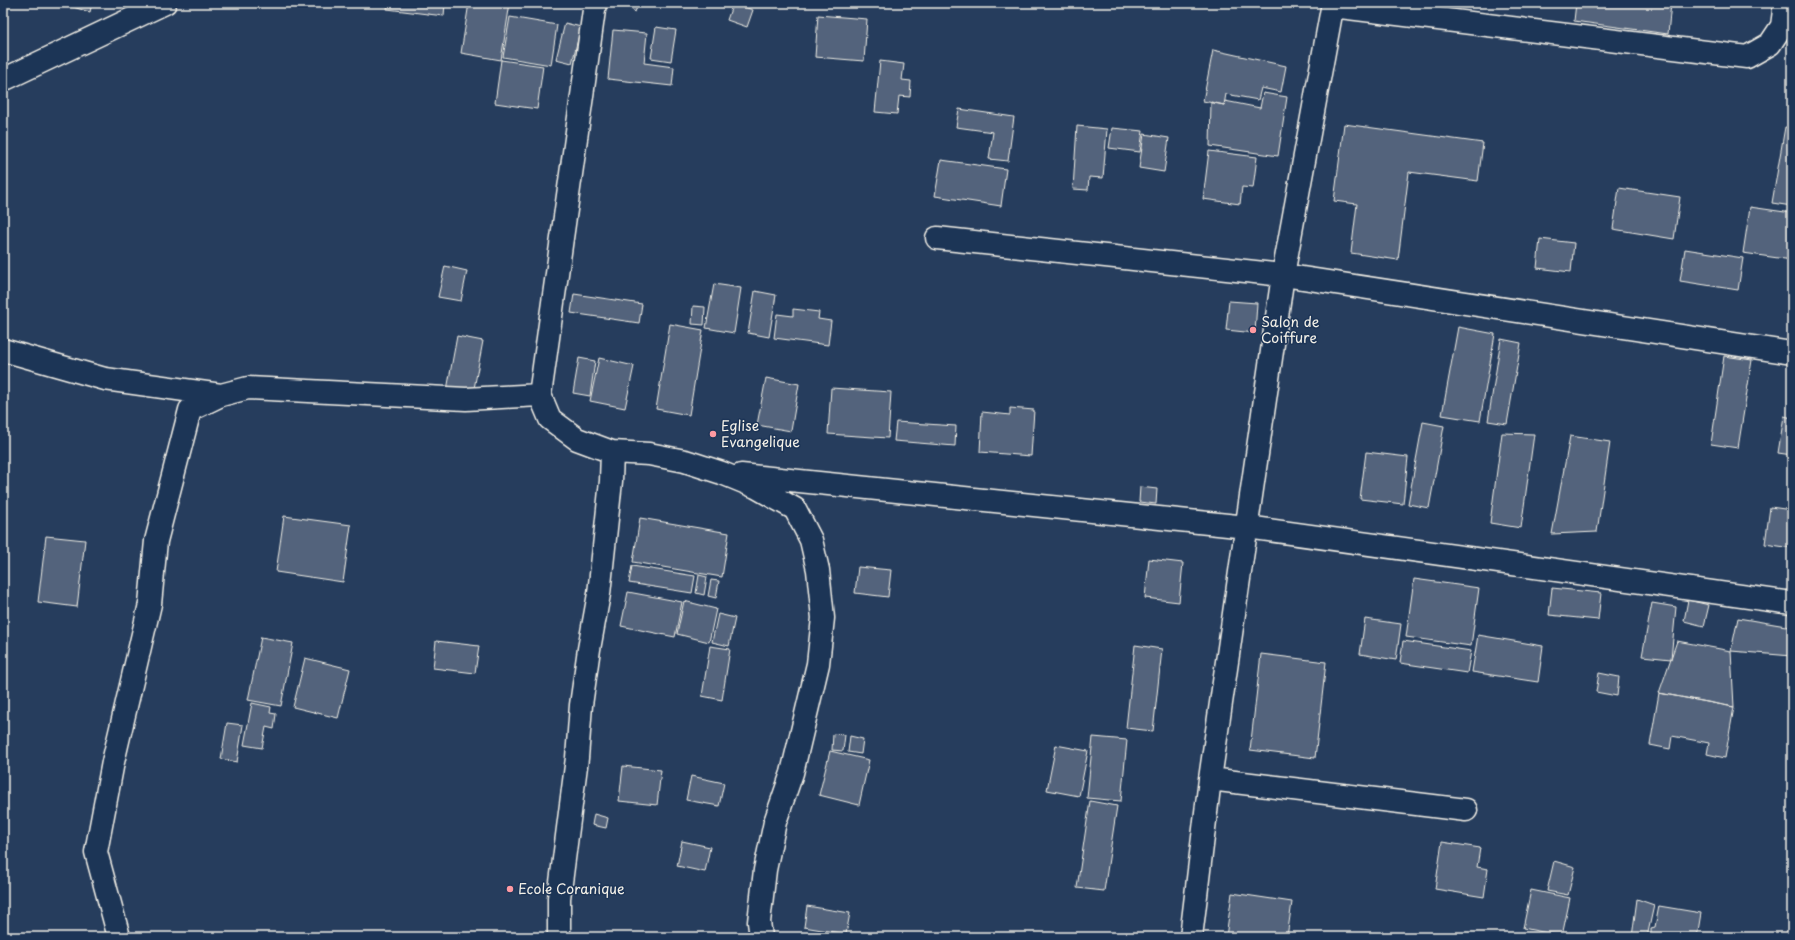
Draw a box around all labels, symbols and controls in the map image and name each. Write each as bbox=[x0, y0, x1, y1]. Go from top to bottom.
place label: Salon de Coiffure bbox=[1261, 311, 1320, 348]
marker: Salon de Coiffure bbox=[1248, 325, 1258, 335]
place label: Eglise Evangelique bbox=[721, 415, 800, 452]
marker: Eglise Evangelique bbox=[708, 429, 718, 439]
place label: Ecole Coranique bbox=[518, 878, 625, 899]
marker: Ecole Coranique bbox=[505, 884, 515, 894]

